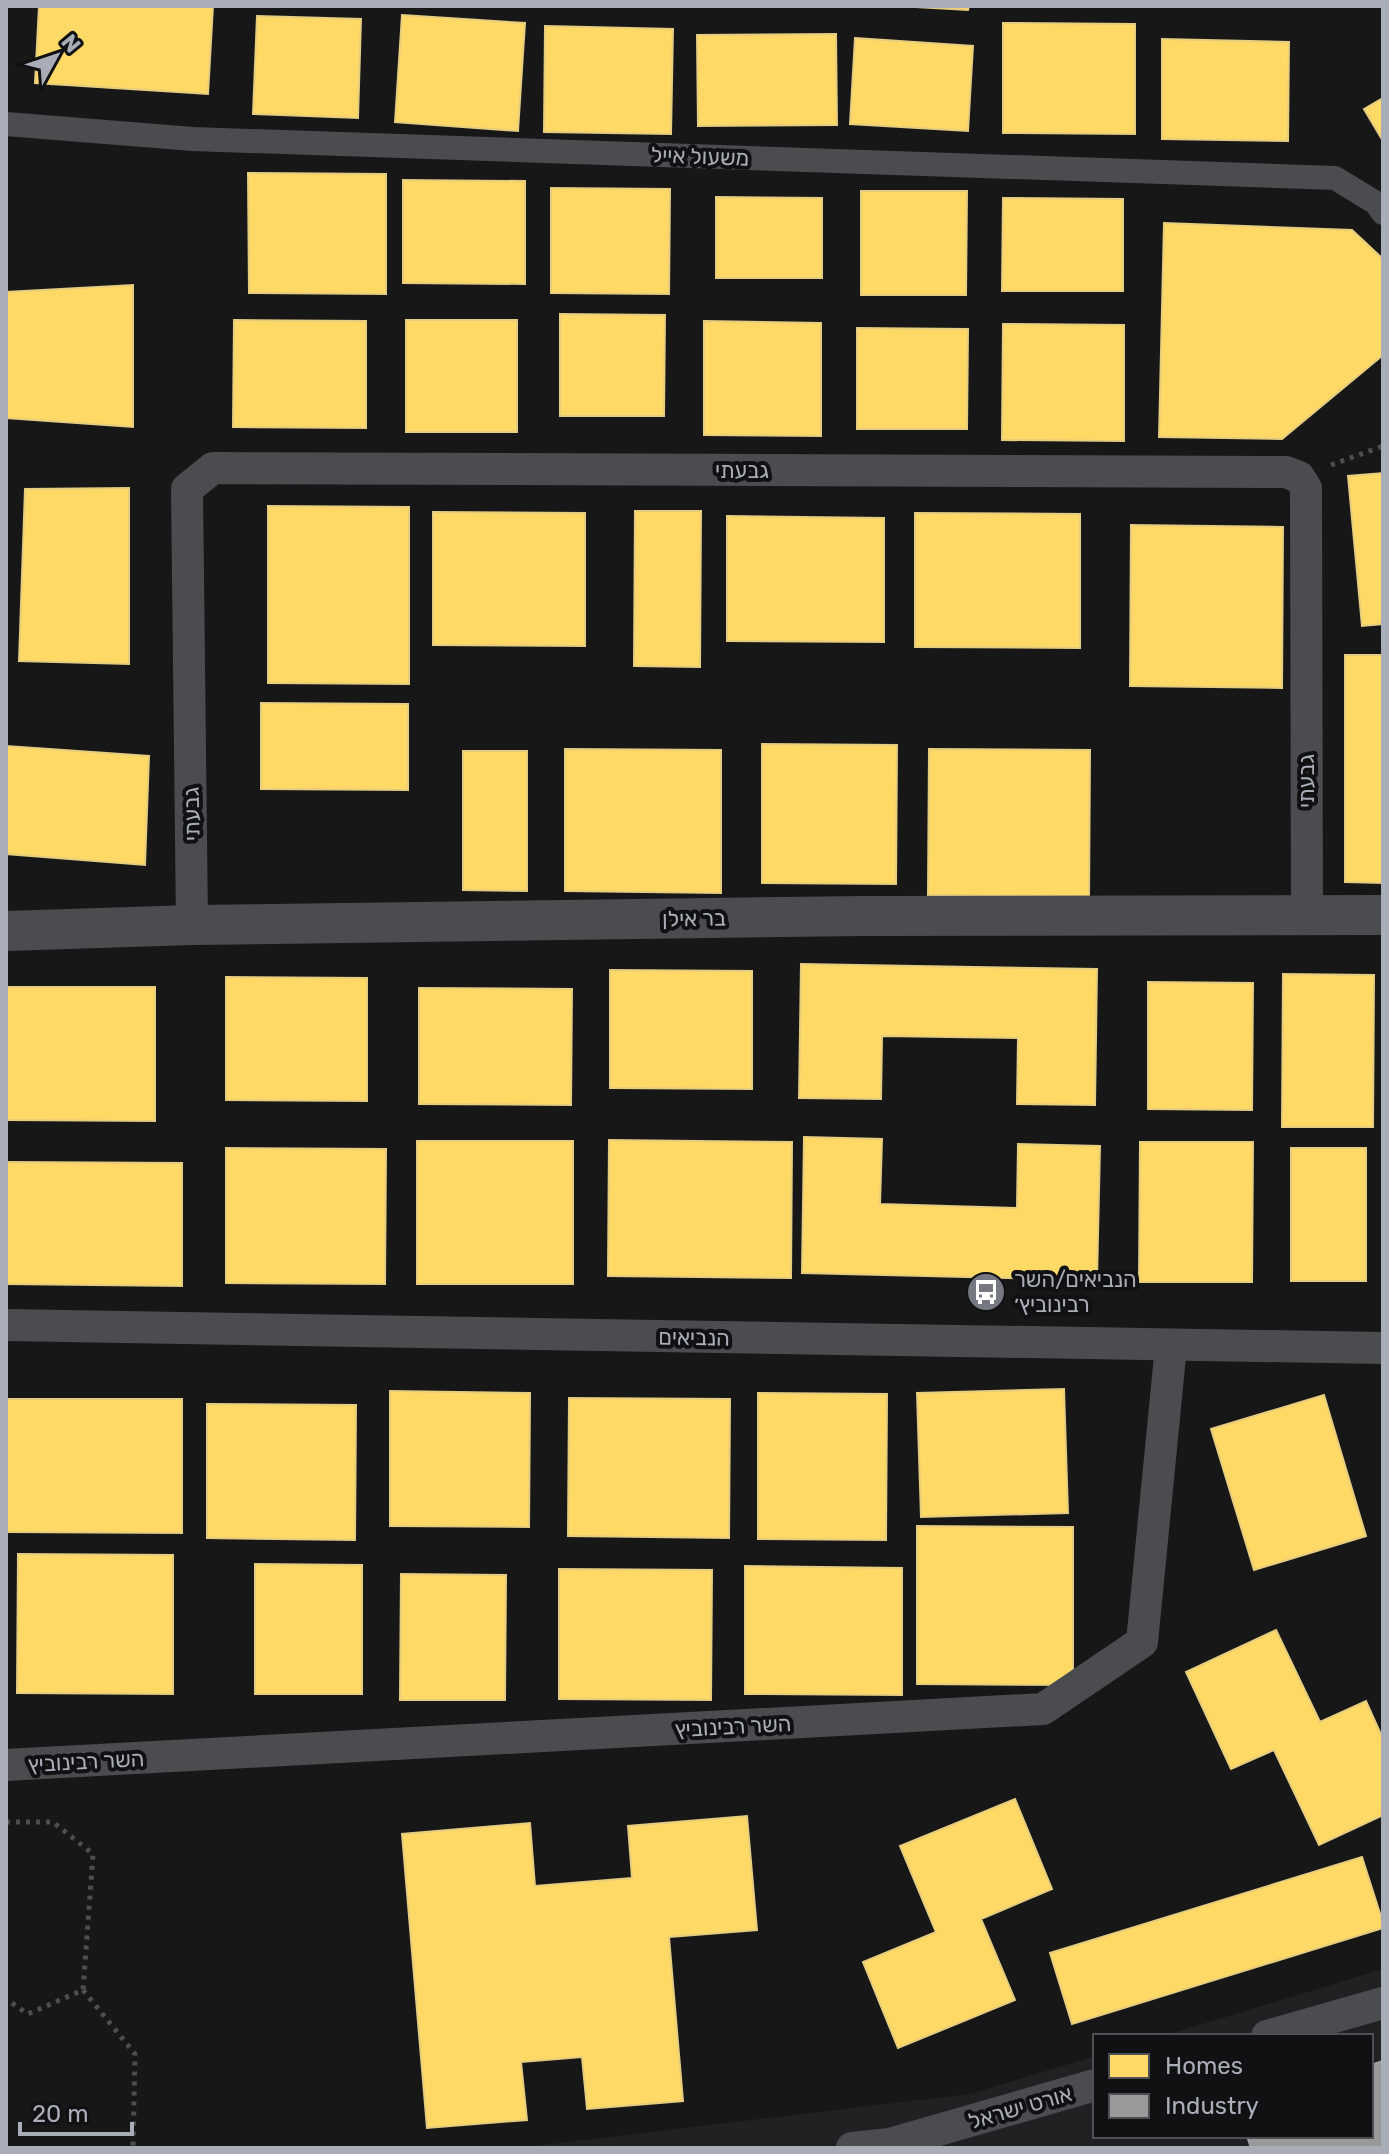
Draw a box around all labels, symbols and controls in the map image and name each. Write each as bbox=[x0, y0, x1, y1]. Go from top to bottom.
north arrow bbox=[16, 16, 96, 96]
text: N bbox=[56, 29, 86, 58]
street label: משעול אייל bbox=[650, 141, 750, 172]
street label: גבעתי bbox=[715, 457, 769, 484]
street label: גבעתי bbox=[1293, 754, 1320, 808]
street label: גבעתי bbox=[178, 787, 205, 841]
street label: בר אילן bbox=[662, 904, 726, 933]
place label: הנביאים/השר רבינוביץ׳ bbox=[1014, 1266, 1137, 1318]
bus stop icon: הנביאים/השר רבינוביץ׳ bbox=[965, 1271, 1007, 1313]
street label: הנביאים bbox=[658, 1323, 730, 1352]
street label: השר רבינוביץ bbox=[674, 1710, 792, 1743]
street label: השר רבינוביץ bbox=[27, 1745, 145, 1778]
legend bbox=[1093, 2034, 1373, 2138]
text: Homes bbox=[1165, 2052, 1243, 2080]
street label: אורט ישראל bbox=[965, 2080, 1075, 2135]
scale bar bbox=[20, 2086, 132, 2136]
text: Industry bbox=[1165, 2092, 1259, 2120]
text: 20 m bbox=[32, 2100, 89, 2128]

